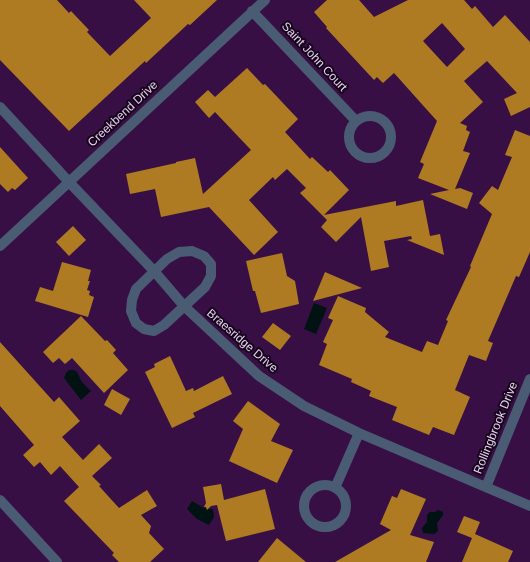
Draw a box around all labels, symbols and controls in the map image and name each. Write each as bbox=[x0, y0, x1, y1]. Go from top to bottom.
street label: Saint John Court bbox=[278, 19, 350, 95]
street label: Creekbend Drive bbox=[85, 78, 161, 150]
street label: Braesridge Drive bbox=[204, 306, 280, 376]
street label: Rollingbrook Drive bbox=[471, 380, 521, 476]

